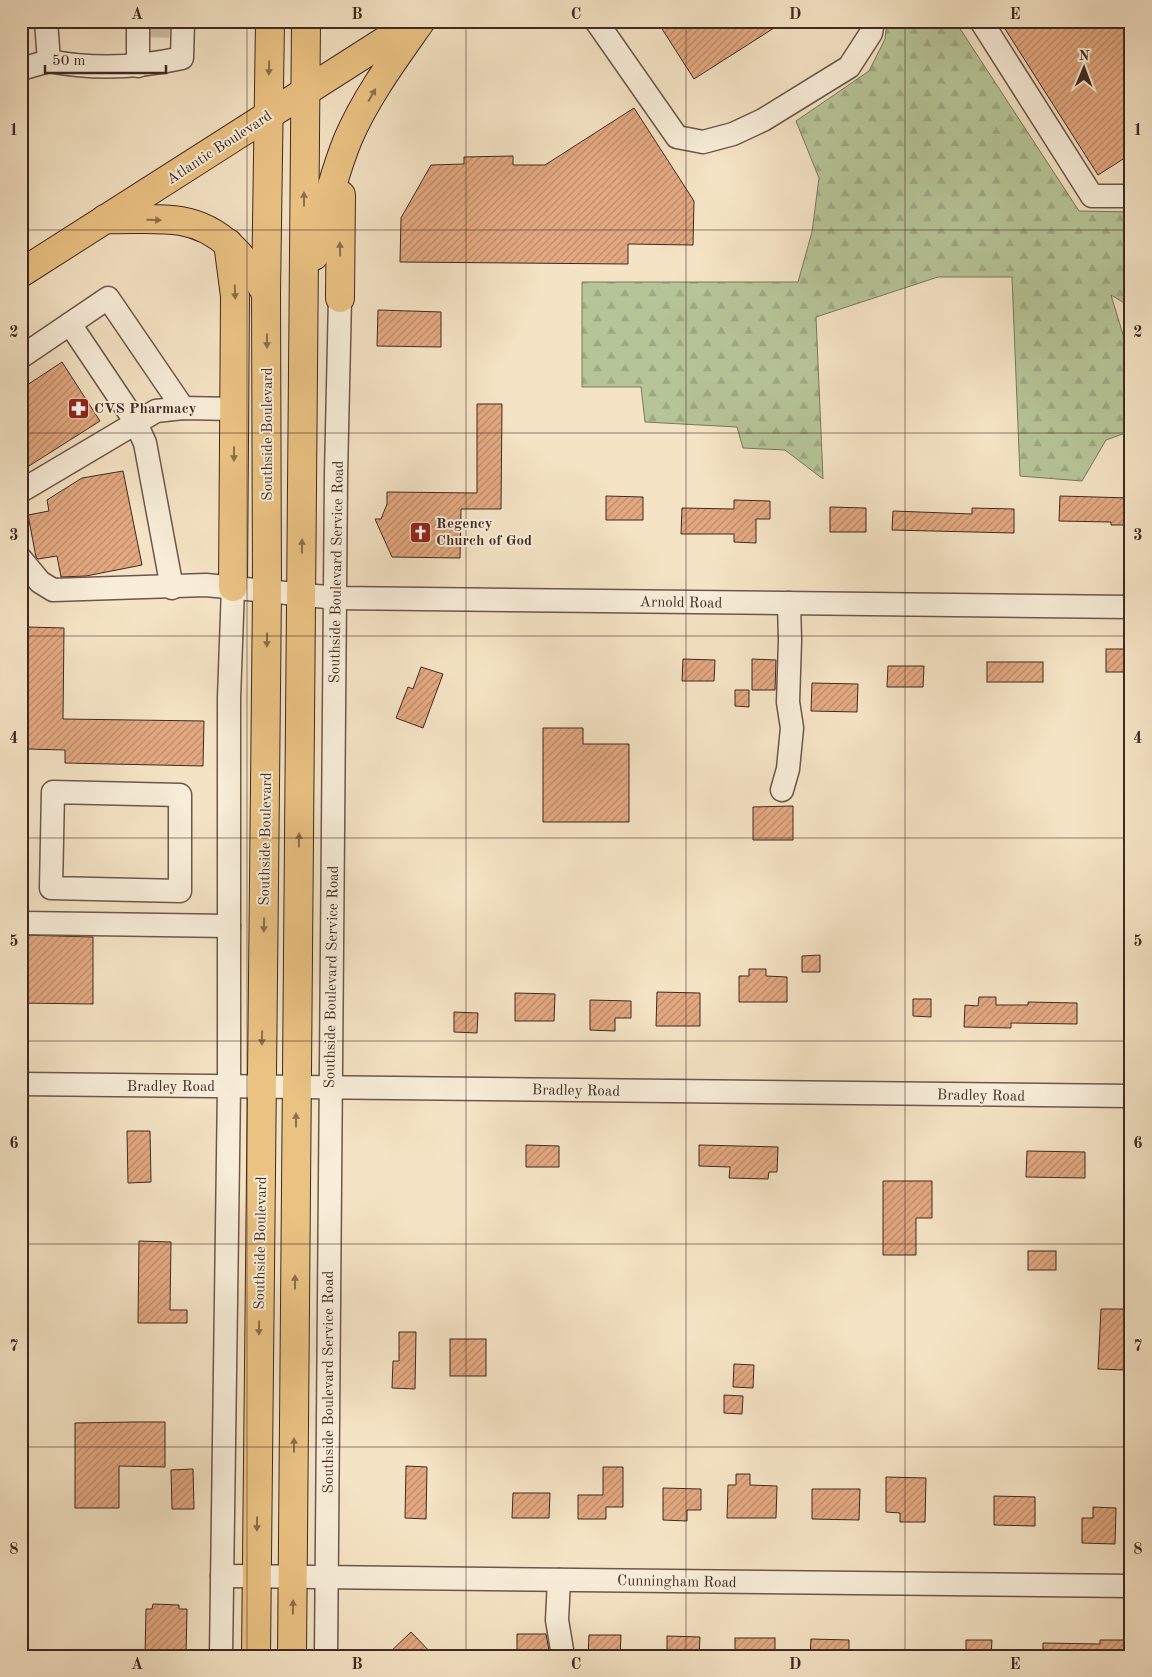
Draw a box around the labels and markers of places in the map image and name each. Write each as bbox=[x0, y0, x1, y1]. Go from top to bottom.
pharmacy icon: CVS Pharmacy bbox=[66, 396, 90, 420]
place label: CVS Pharmacy bbox=[94, 402, 197, 417]
place label: Regency Church of God bbox=[436, 517, 532, 549]
church icon: Regency Church of God bbox=[408, 520, 432, 544]

